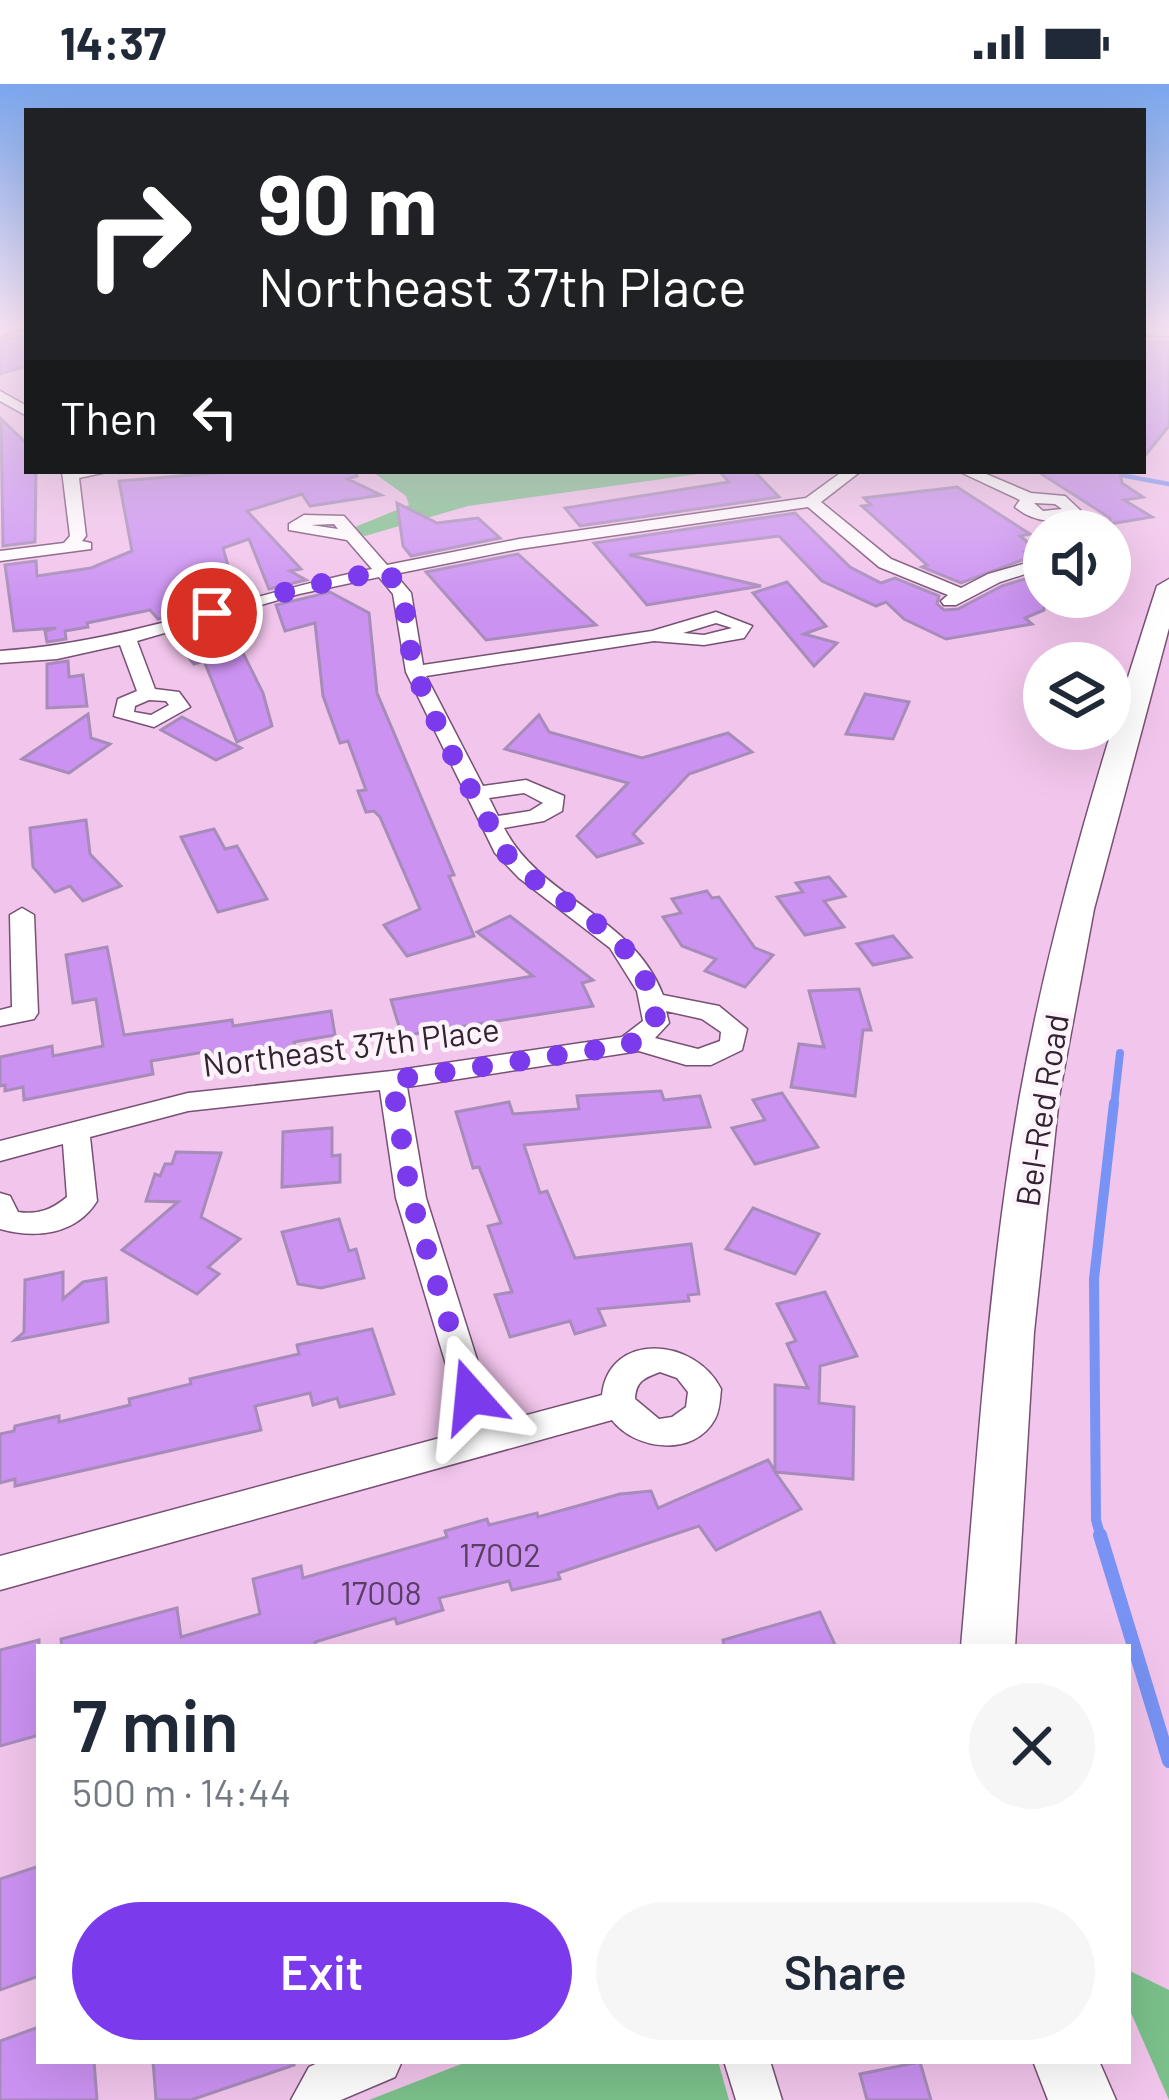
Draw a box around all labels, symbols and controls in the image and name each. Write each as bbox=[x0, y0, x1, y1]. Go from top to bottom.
text: 14:37 bbox=[60, 15, 166, 69]
text: 90 m bbox=[258, 151, 437, 252]
icon: right bbox=[60, 156, 216, 312]
text: Northeast 37th Place bbox=[258, 253, 747, 318]
icon: left bbox=[182, 384, 248, 450]
text: Then bbox=[60, 390, 158, 444]
map controls bbox=[1023, 510, 1131, 750]
button: sound bbox=[1023, 510, 1131, 618]
pin bbox=[161, 562, 263, 664]
icon: arrive bbox=[179, 580, 245, 646]
button: layers bbox=[1023, 642, 1131, 750]
street label: Northeast 37th Place bbox=[200, 1008, 502, 1084]
street label: Bel-Red Road bbox=[1006, 1011, 1076, 1209]
position arrow bbox=[408, 1333, 534, 1459]
house number: 17002 bbox=[459, 1534, 541, 1574]
house number: 17008 bbox=[340, 1572, 422, 1612]
text: 7 min bbox=[72, 1680, 239, 1766]
button: close bbox=[969, 1683, 1095, 1809]
text: 500 m · 14:44 bbox=[72, 1768, 291, 1815]
button: Exit bbox=[72, 1902, 572, 2040]
button: Share bbox=[596, 1902, 1095, 2040]

